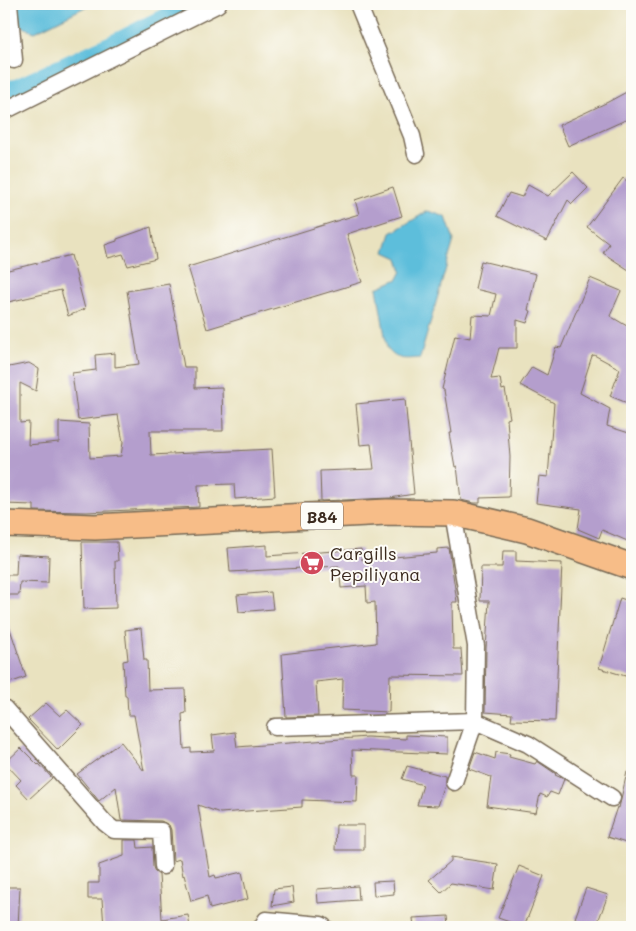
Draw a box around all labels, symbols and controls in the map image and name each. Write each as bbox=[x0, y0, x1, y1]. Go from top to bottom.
road number: B84 bbox=[301, 502, 343, 530]
place label: Cargills Pepiliyana bbox=[330, 541, 421, 586]
supermarket icon: Cargills Pepiliyana bbox=[299, 550, 325, 576]

